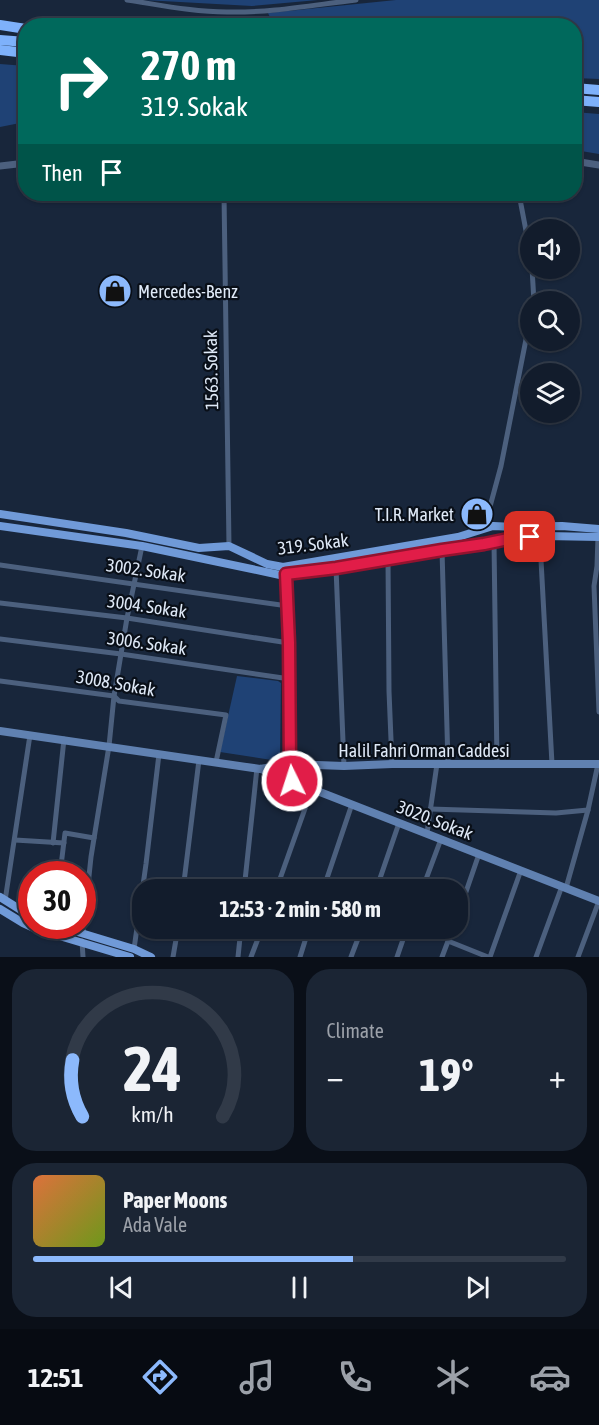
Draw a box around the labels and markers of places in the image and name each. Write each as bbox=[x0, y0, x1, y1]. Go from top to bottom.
shop icon: Mercedes-Benz bbox=[97, 273, 133, 309]
place label: Mercedes-Benz bbox=[138, 281, 238, 302]
shop icon: T.I.R. Market bbox=[459, 496, 495, 532]
place label: T.I.R. Market bbox=[375, 504, 454, 525]
pin bbox=[504, 511, 555, 562]

